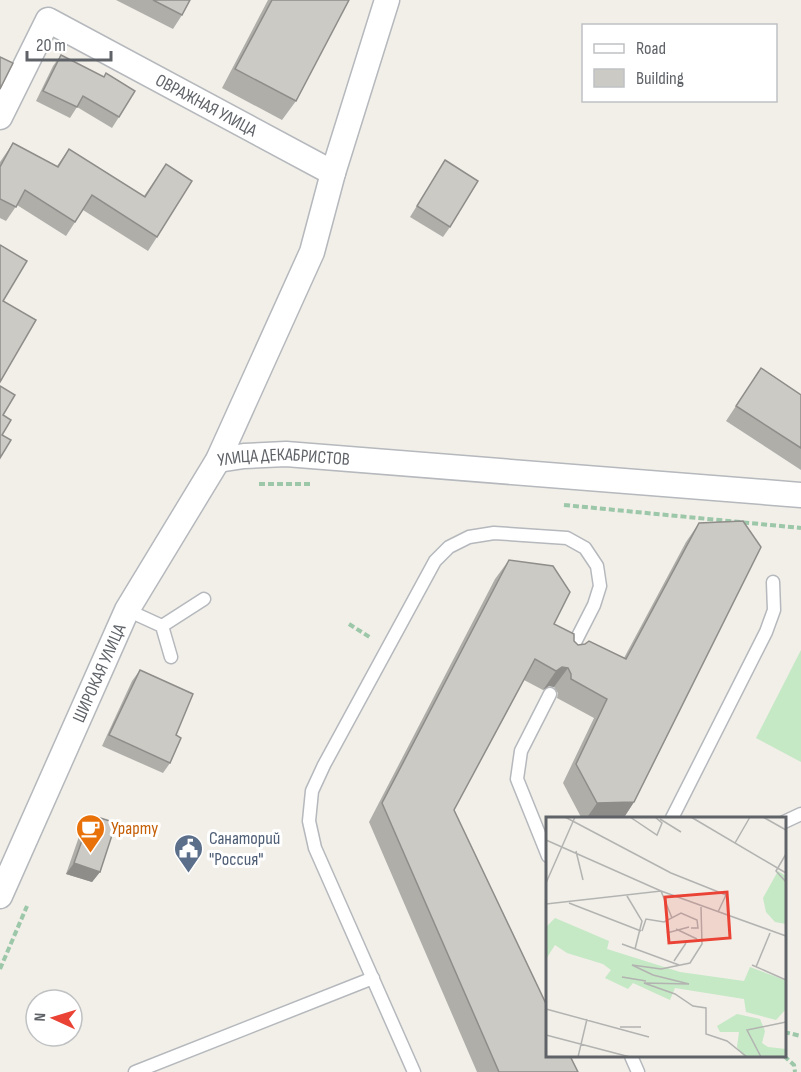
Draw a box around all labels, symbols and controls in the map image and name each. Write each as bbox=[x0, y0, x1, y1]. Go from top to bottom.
scale bar bbox=[27, 24, 111, 62]
legend bbox=[582, 24, 777, 102]
text: 20 m bbox=[36, 35, 66, 56]
text: Road bbox=[636, 38, 666, 59]
text: Building bbox=[636, 68, 684, 89]
street label: ОВРАЖНАЯ УЛИЦА bbox=[152, 69, 261, 141]
street label: УЛИЦА ДЕКАБРИСТОВ bbox=[216, 443, 351, 470]
street label: ШИРОКАЯ УЛИЦА bbox=[68, 620, 130, 726]
cafe icon: Урарту bbox=[74, 812, 106, 854]
inset map bbox=[546, 817, 786, 1057]
place label: Урарту bbox=[111, 818, 158, 839]
place label: Санаторий "Россия" bbox=[209, 828, 280, 870]
public building icon: Санаторий "Россия" bbox=[172, 832, 204, 874]
north arrow bbox=[24, 988, 84, 1048]
text: N bbox=[31, 1012, 50, 1022]

